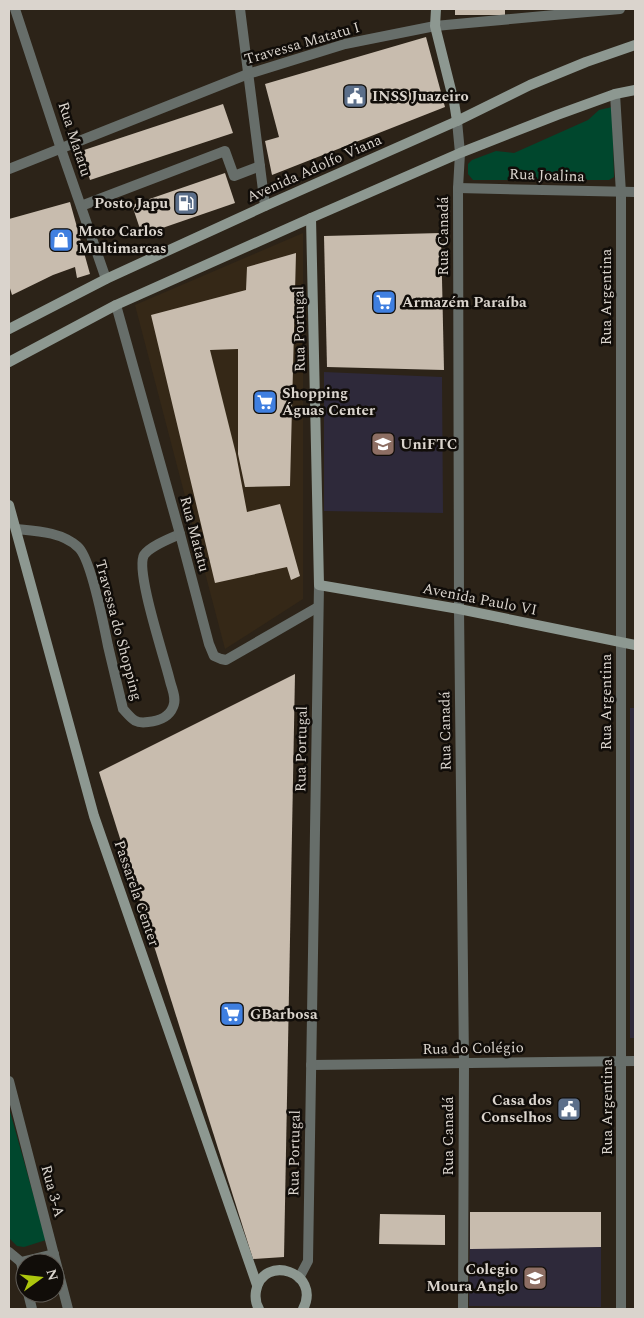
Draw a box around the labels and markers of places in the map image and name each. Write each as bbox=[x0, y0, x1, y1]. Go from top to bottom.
public building icon: INSS Juazeiro bbox=[342, 83, 368, 109]
place label: INSS Juazeiro bbox=[372, 85, 469, 108]
fuel station icon: Posto Japu bbox=[173, 190, 199, 216]
place label: Posto Japu bbox=[94, 192, 168, 215]
place label: Moto Carlos Multimarcas bbox=[78, 220, 167, 260]
shop icon: Moto Carlos Multimarcas bbox=[48, 227, 74, 253]
supermarket icon: Armazém Paraíba bbox=[371, 289, 397, 315]
place label: Armazém Paraíba bbox=[402, 291, 527, 314]
place label: Shopping Águas Center bbox=[282, 382, 376, 422]
supermarket icon: Shopping Águas Center bbox=[252, 389, 278, 415]
school or university icon: UniFTC bbox=[370, 431, 396, 457]
place label: UniFTC bbox=[400, 433, 457, 456]
supermarket icon: GBarbosa bbox=[219, 1001, 245, 1027]
place label: GBarbosa bbox=[250, 1003, 318, 1026]
place label: Casa dos Conselhos bbox=[481, 1089, 552, 1129]
public building icon: Casa dos Conselhos bbox=[556, 1096, 582, 1122]
place label: Colegio Moura Anglo bbox=[426, 1258, 518, 1298]
school or university icon: Colegio Moura Anglo bbox=[522, 1265, 548, 1291]

